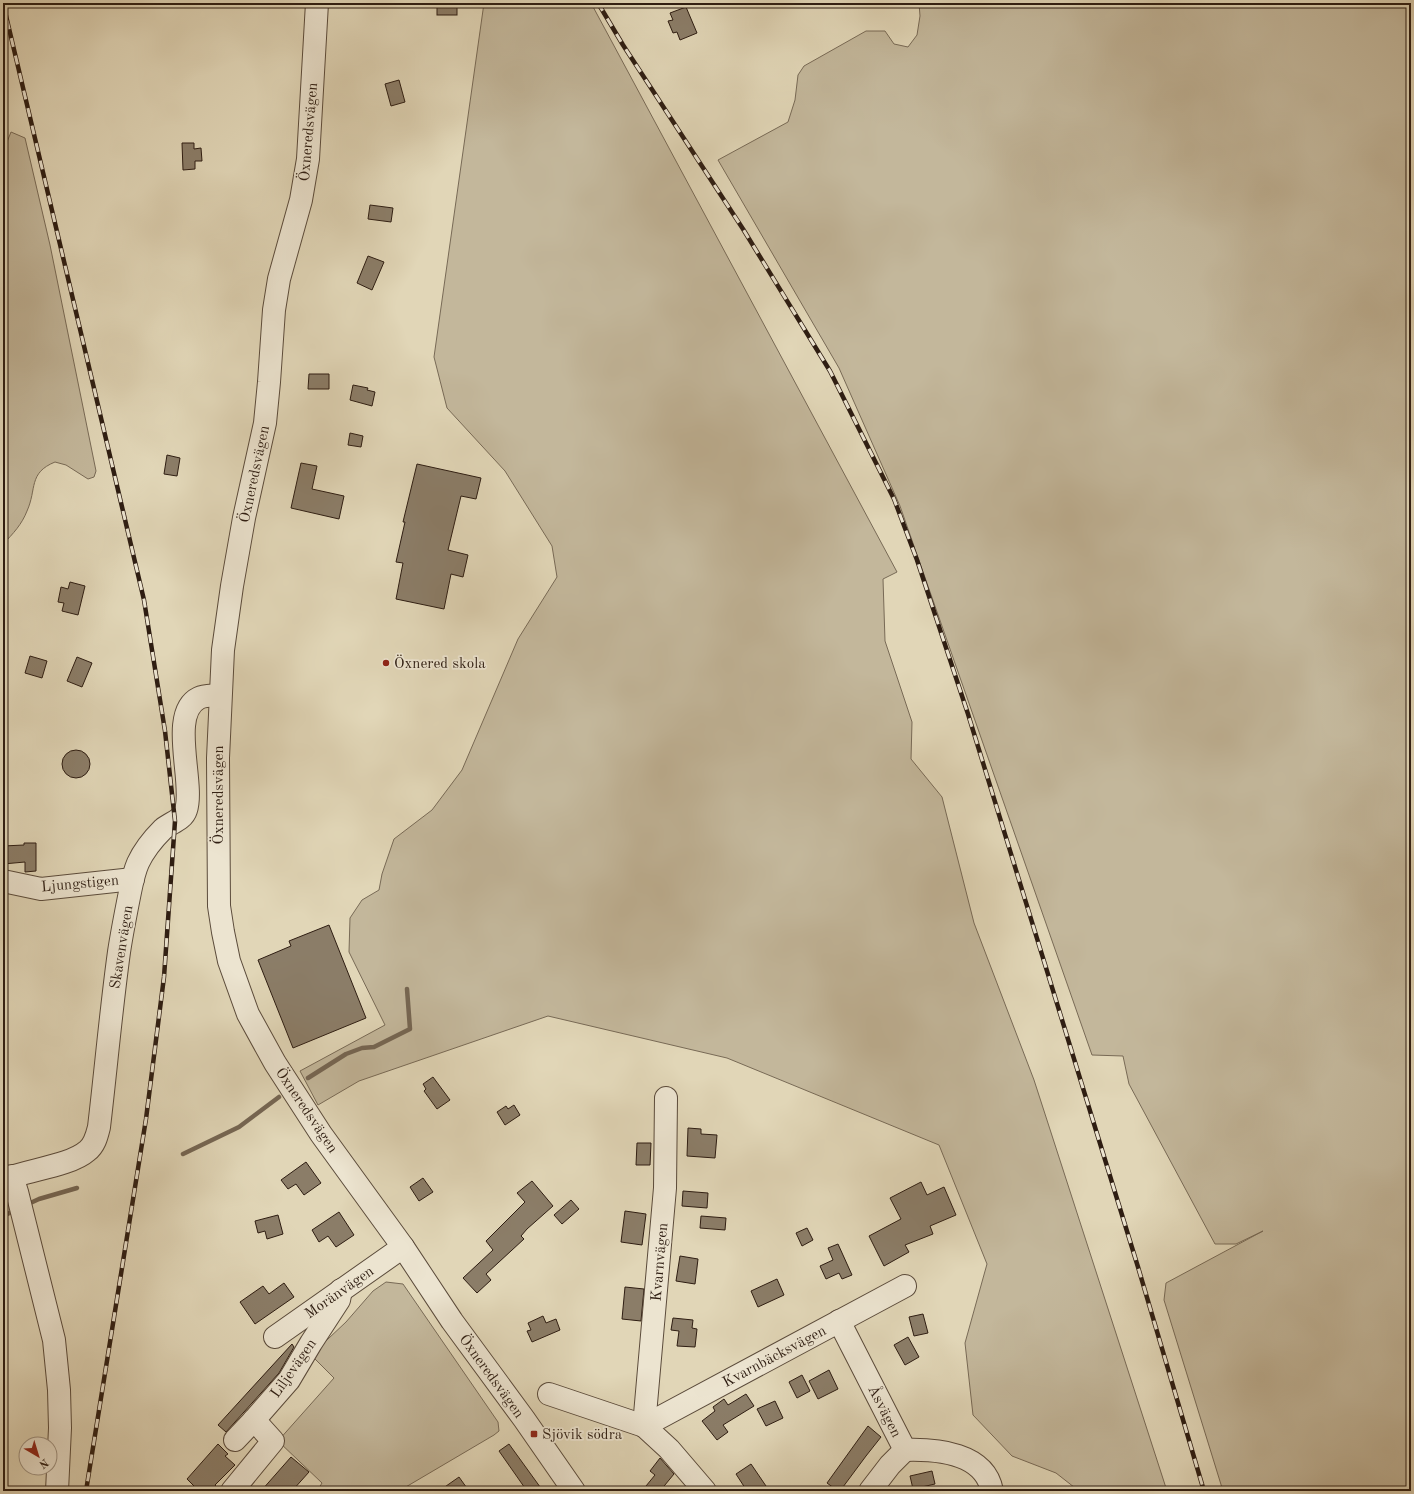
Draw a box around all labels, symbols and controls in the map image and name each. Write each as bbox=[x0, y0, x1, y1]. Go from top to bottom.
street label: Öxneredsvägen bbox=[295, 82, 321, 182]
street label: Öxneredsvägen bbox=[235, 424, 273, 524]
place label: Öxnered skola bbox=[394, 654, 486, 672]
marker: Öxnered skola bbox=[381, 658, 391, 668]
street label: Öxneredsvägen bbox=[209, 745, 227, 845]
street label: Ljungstigen bbox=[41, 874, 120, 895]
street label: Skavenvägen bbox=[108, 904, 137, 990]
street label: Öxneredsvägen bbox=[272, 1064, 342, 1156]
street label: Kvarnvägen bbox=[650, 1222, 671, 1302]
street label: Moränvägen bbox=[303, 1264, 377, 1322]
street label: Kvarnbäcksvägen bbox=[720, 1324, 829, 1391]
street label: Öxneredsvägen bbox=[456, 1331, 528, 1421]
street label: Liljevägen bbox=[268, 1337, 320, 1401]
street label: Åsvägen bbox=[864, 1381, 907, 1440]
place label: Sjövik södra bbox=[542, 1428, 623, 1443]
marker: Sjövik södra bbox=[529, 1429, 539, 1439]
north arrow bbox=[18, 1436, 58, 1476]
text: N bbox=[36, 1456, 50, 1470]

